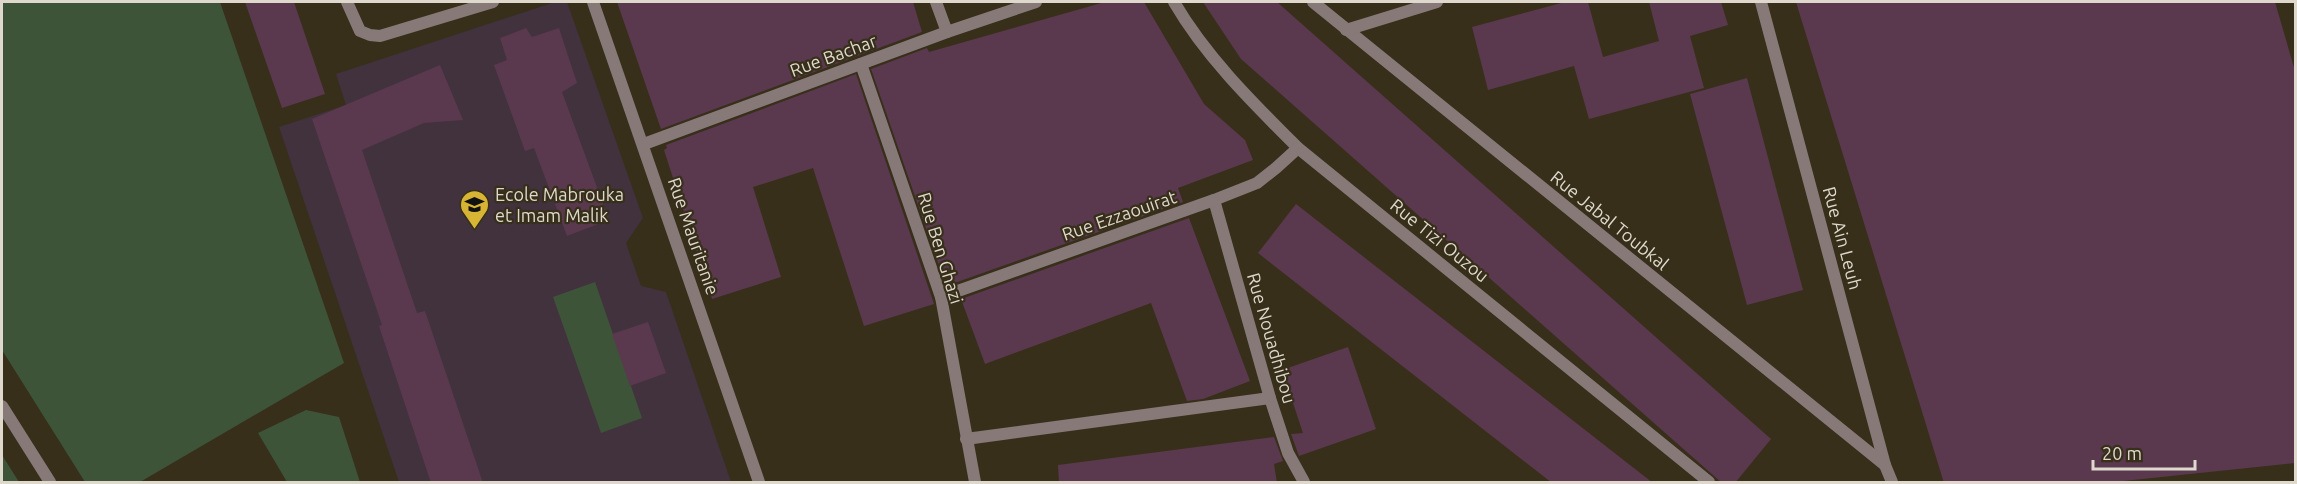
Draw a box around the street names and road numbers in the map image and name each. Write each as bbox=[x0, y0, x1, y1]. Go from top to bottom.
street label: Rue Bachar bbox=[787, 30, 879, 80]
street label: Rue Jabal Toubkal bbox=[1547, 166, 1673, 274]
street label: Rue Mauritanie bbox=[665, 175, 723, 297]
street label: Rue Ain Leuh bbox=[1820, 184, 1866, 292]
street label: Rue Ezzaouirat bbox=[1059, 186, 1179, 244]
street label: Rue Ben Ghazi bbox=[915, 190, 967, 306]
street label: Rue Tizi Ouzou bbox=[1387, 194, 1493, 286]
street label: Rue Nouadhibou bbox=[1244, 270, 1300, 406]

